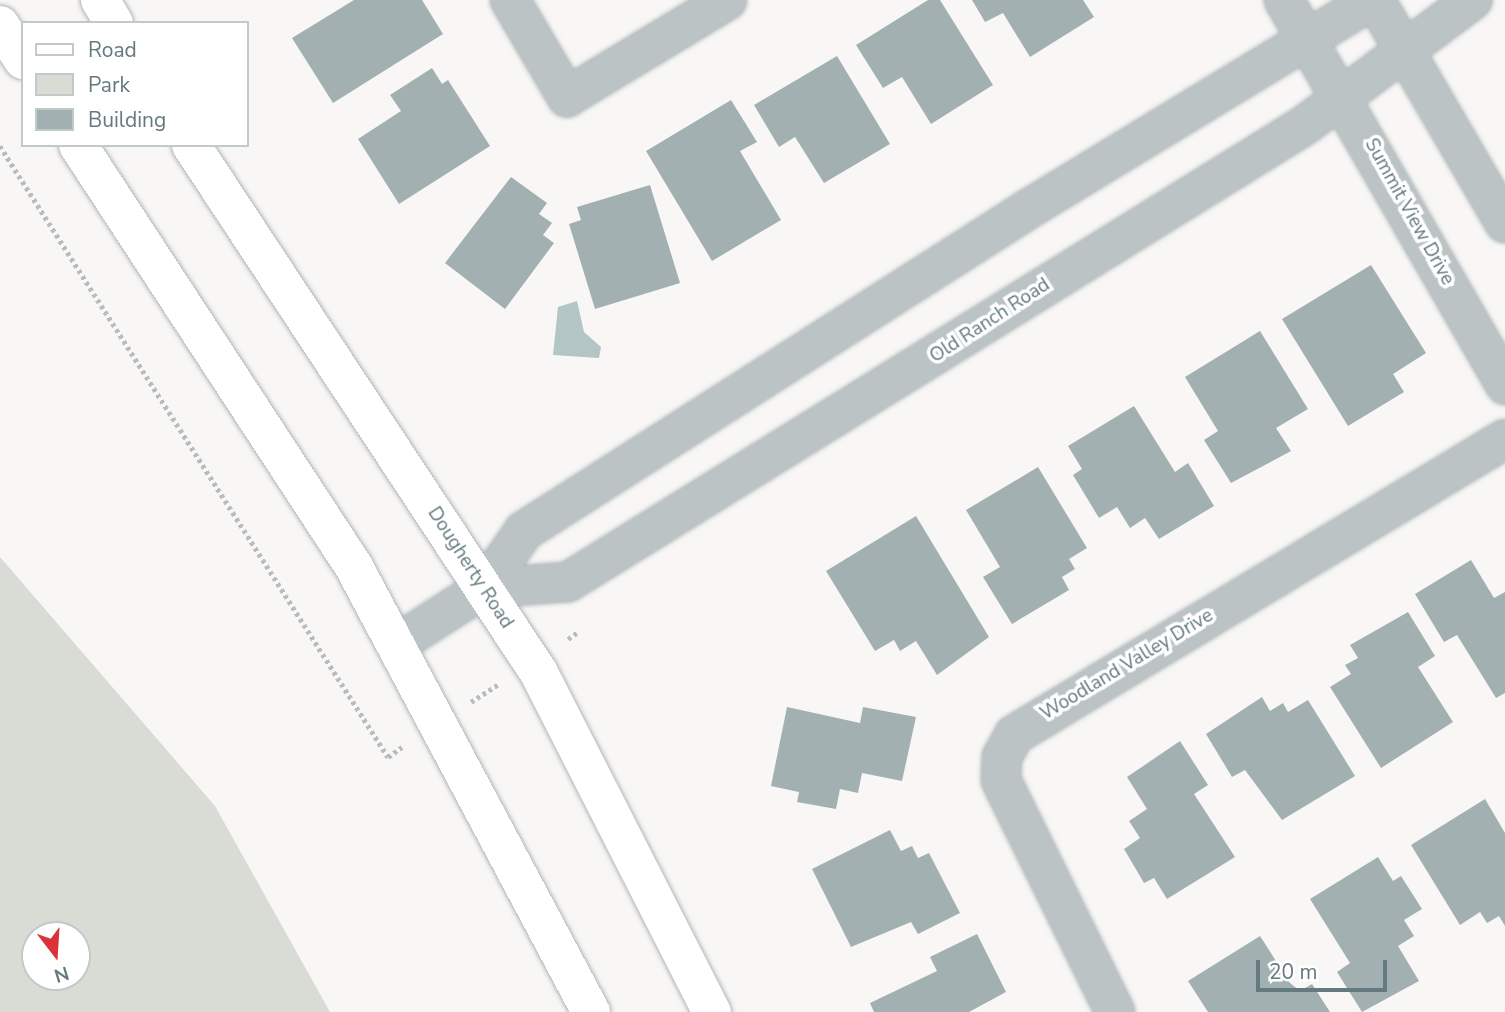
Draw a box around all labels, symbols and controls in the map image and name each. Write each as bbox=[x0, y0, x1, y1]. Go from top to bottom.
legend bbox=[21, 21, 248, 147]
text: Road bbox=[88, 36, 137, 64]
text: Park bbox=[88, 71, 130, 99]
text: Building bbox=[88, 106, 166, 134]
street label: Summit View Drive bbox=[1359, 135, 1459, 289]
street label: Old Ranch Road bbox=[926, 274, 1054, 368]
street label: Dougherty Road bbox=[422, 503, 518, 633]
street label: Woodland Valley Drive bbox=[1037, 604, 1217, 726]
north arrow bbox=[21, 921, 91, 991]
scale bar bbox=[1260, 946, 1391, 990]
text: 20 m bbox=[1269, 958, 1318, 986]
text: N bbox=[51, 960, 72, 989]

